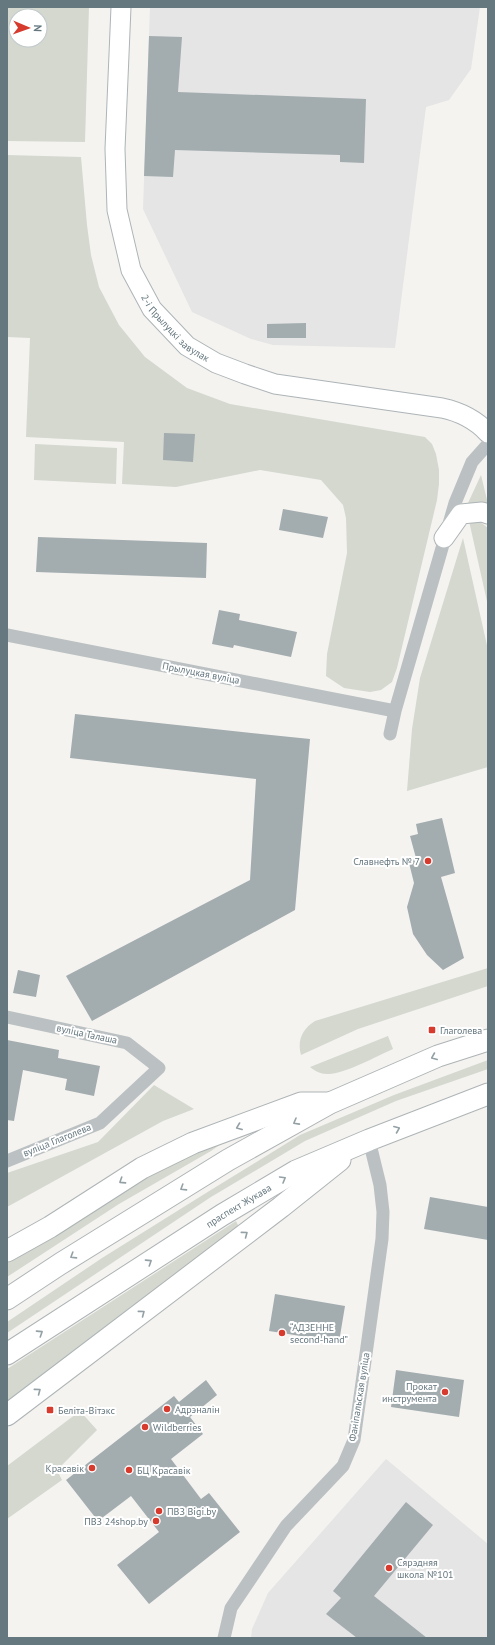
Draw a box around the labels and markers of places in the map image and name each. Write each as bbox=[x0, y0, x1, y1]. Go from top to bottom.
place label: Славнефть № 7 bbox=[353, 855, 420, 868]
marker: Славнефть № 7 bbox=[423, 856, 433, 866]
place label: Глаголева bbox=[440, 1024, 482, 1037]
marker: Глаголева bbox=[427, 1025, 437, 1035]
place label: “АДЗЕННЕ second-hand” bbox=[290, 1321, 349, 1346]
marker: “АДЗЕННЕ second-hand” bbox=[277, 1328, 287, 1338]
place label: Прокат инструмента bbox=[382, 1380, 437, 1405]
marker: Прокат инструмента bbox=[440, 1387, 450, 1397]
place label: Адрэналін bbox=[175, 1403, 220, 1416]
place label: Беліта-Вітэкс bbox=[58, 1404, 115, 1417]
marker: Адрэналін bbox=[162, 1404, 172, 1414]
marker: Беліта-Вітэкс bbox=[45, 1405, 55, 1415]
place label: Wildberries bbox=[153, 1421, 202, 1434]
marker: Wildberries bbox=[140, 1422, 150, 1432]
place label: Красавік bbox=[46, 1462, 84, 1475]
marker: Красавік bbox=[87, 1463, 97, 1473]
place label: БЦ Красавік bbox=[137, 1464, 191, 1477]
marker: БЦ Красавік bbox=[124, 1465, 134, 1475]
place label: ПВЗ Bigi.by bbox=[167, 1505, 216, 1518]
marker: ПВЗ Bigi.by bbox=[154, 1506, 164, 1516]
place label: ПВЗ 24shop.by bbox=[84, 1515, 148, 1528]
marker: ПВЗ 24shop.by bbox=[151, 1516, 161, 1526]
place label: Сярэдняя школа №101 bbox=[397, 1556, 454, 1581]
marker: Сярэдняя школа №101 bbox=[384, 1563, 394, 1573]

